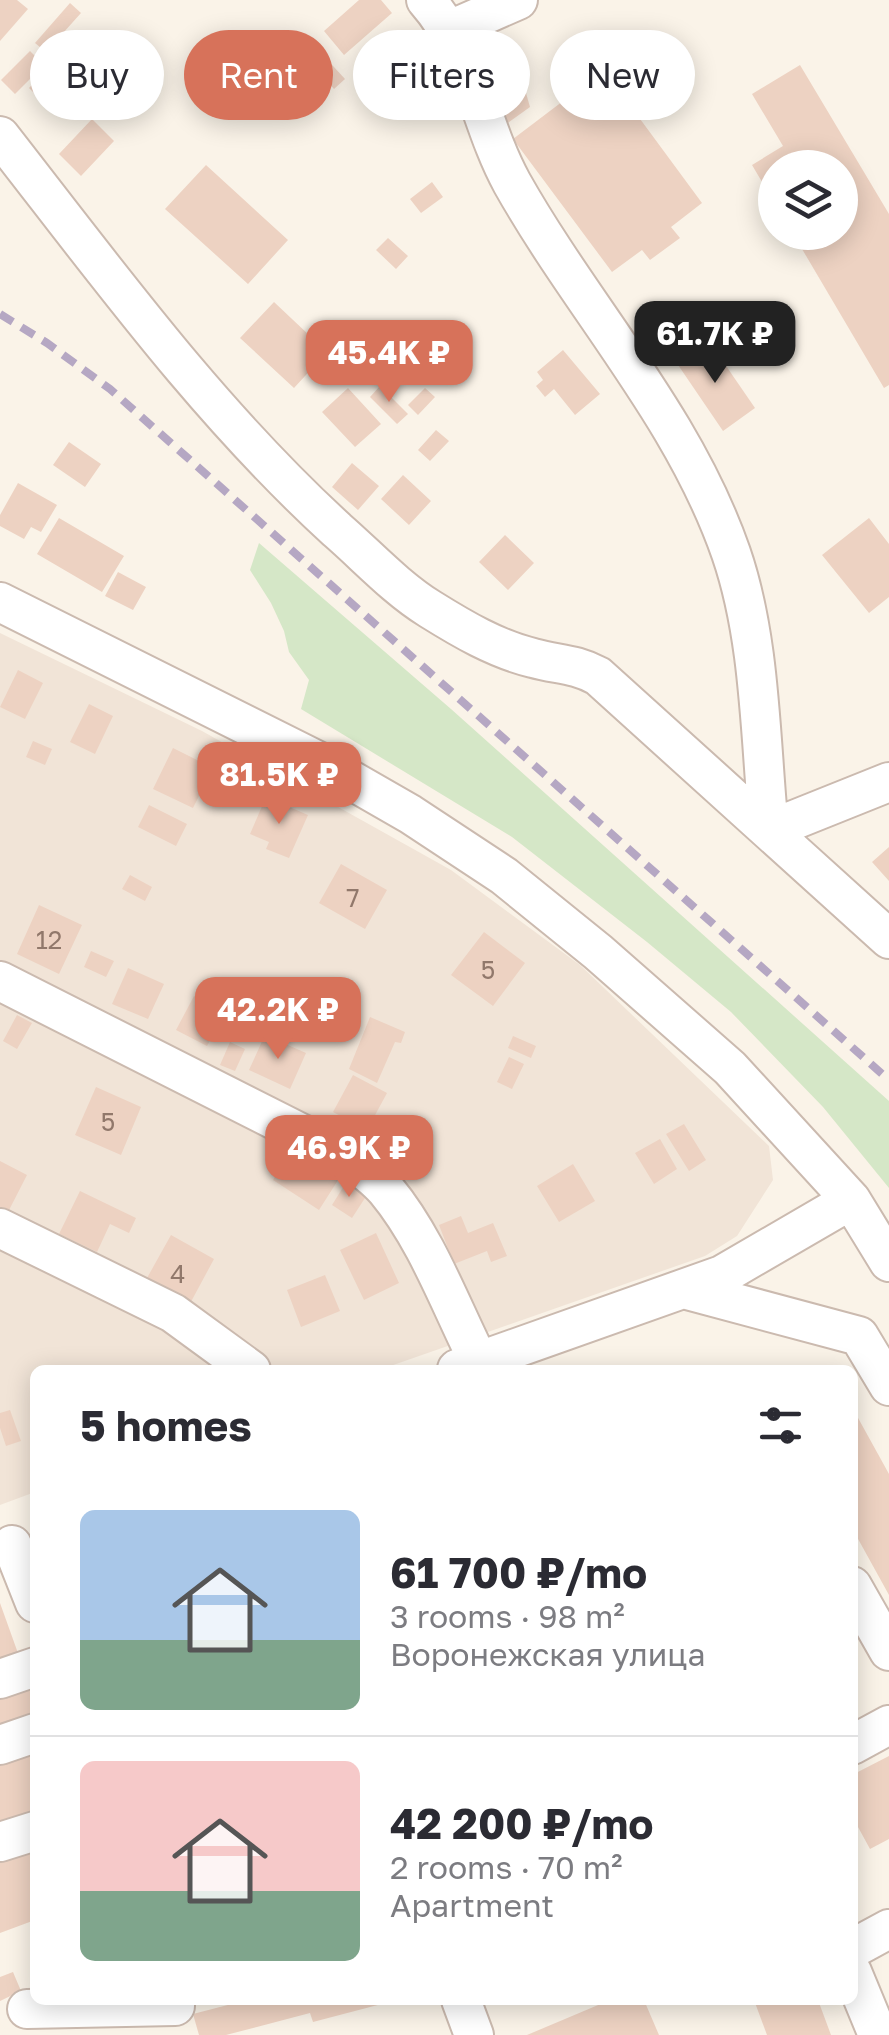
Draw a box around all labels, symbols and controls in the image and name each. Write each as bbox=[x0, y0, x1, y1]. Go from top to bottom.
chip: Buy bbox=[30, 30, 164, 120]
chip: Rent bbox=[184, 30, 333, 120]
chip: Filters bbox=[353, 30, 530, 120]
chip: New bbox=[550, 30, 695, 120]
map controls bbox=[758, 150, 858, 250]
button: layers bbox=[758, 150, 858, 250]
pin: 61.7K ₽ bbox=[623, 301, 807, 386]
text: 61.7K ₽ bbox=[656, 314, 774, 352]
pin: 45.4K ₽ bbox=[297, 320, 481, 405]
text: 45.4K ₽ bbox=[328, 333, 450, 371]
pin: 81.5K ₽ bbox=[187, 742, 371, 827]
text: 81.5K ₽ bbox=[219, 755, 339, 793]
house number: 7 bbox=[346, 882, 360, 913]
house number: 12 bbox=[36, 924, 62, 955]
house number: 5 bbox=[481, 954, 495, 985]
pin: 42.2K ₽ bbox=[186, 977, 370, 1062]
text: 42.2K ₽ bbox=[217, 990, 339, 1028]
house number: 5 bbox=[101, 1106, 115, 1137]
pin: 46.9K ₽ bbox=[257, 1115, 441, 1200]
text: 46.9K ₽ bbox=[287, 1128, 411, 1166]
house number: 4 bbox=[170, 1258, 186, 1289]
icon: filters bbox=[753, 1398, 808, 1453]
text: 5 homes bbox=[80, 1400, 252, 1450]
text: 61 700 ₽/mo bbox=[390, 1547, 647, 1597]
icon: home bbox=[160, 1550, 280, 1670]
text: 3 rooms · 98 m² bbox=[390, 1597, 625, 1635]
text: Воронежская улица bbox=[390, 1635, 706, 1673]
text: 42 200 ₽/mo bbox=[390, 1798, 654, 1848]
icon: home bbox=[160, 1801, 280, 1921]
text: 2 rooms · 70 m² bbox=[390, 1848, 623, 1886]
text: Apartment bbox=[390, 1886, 554, 1924]

